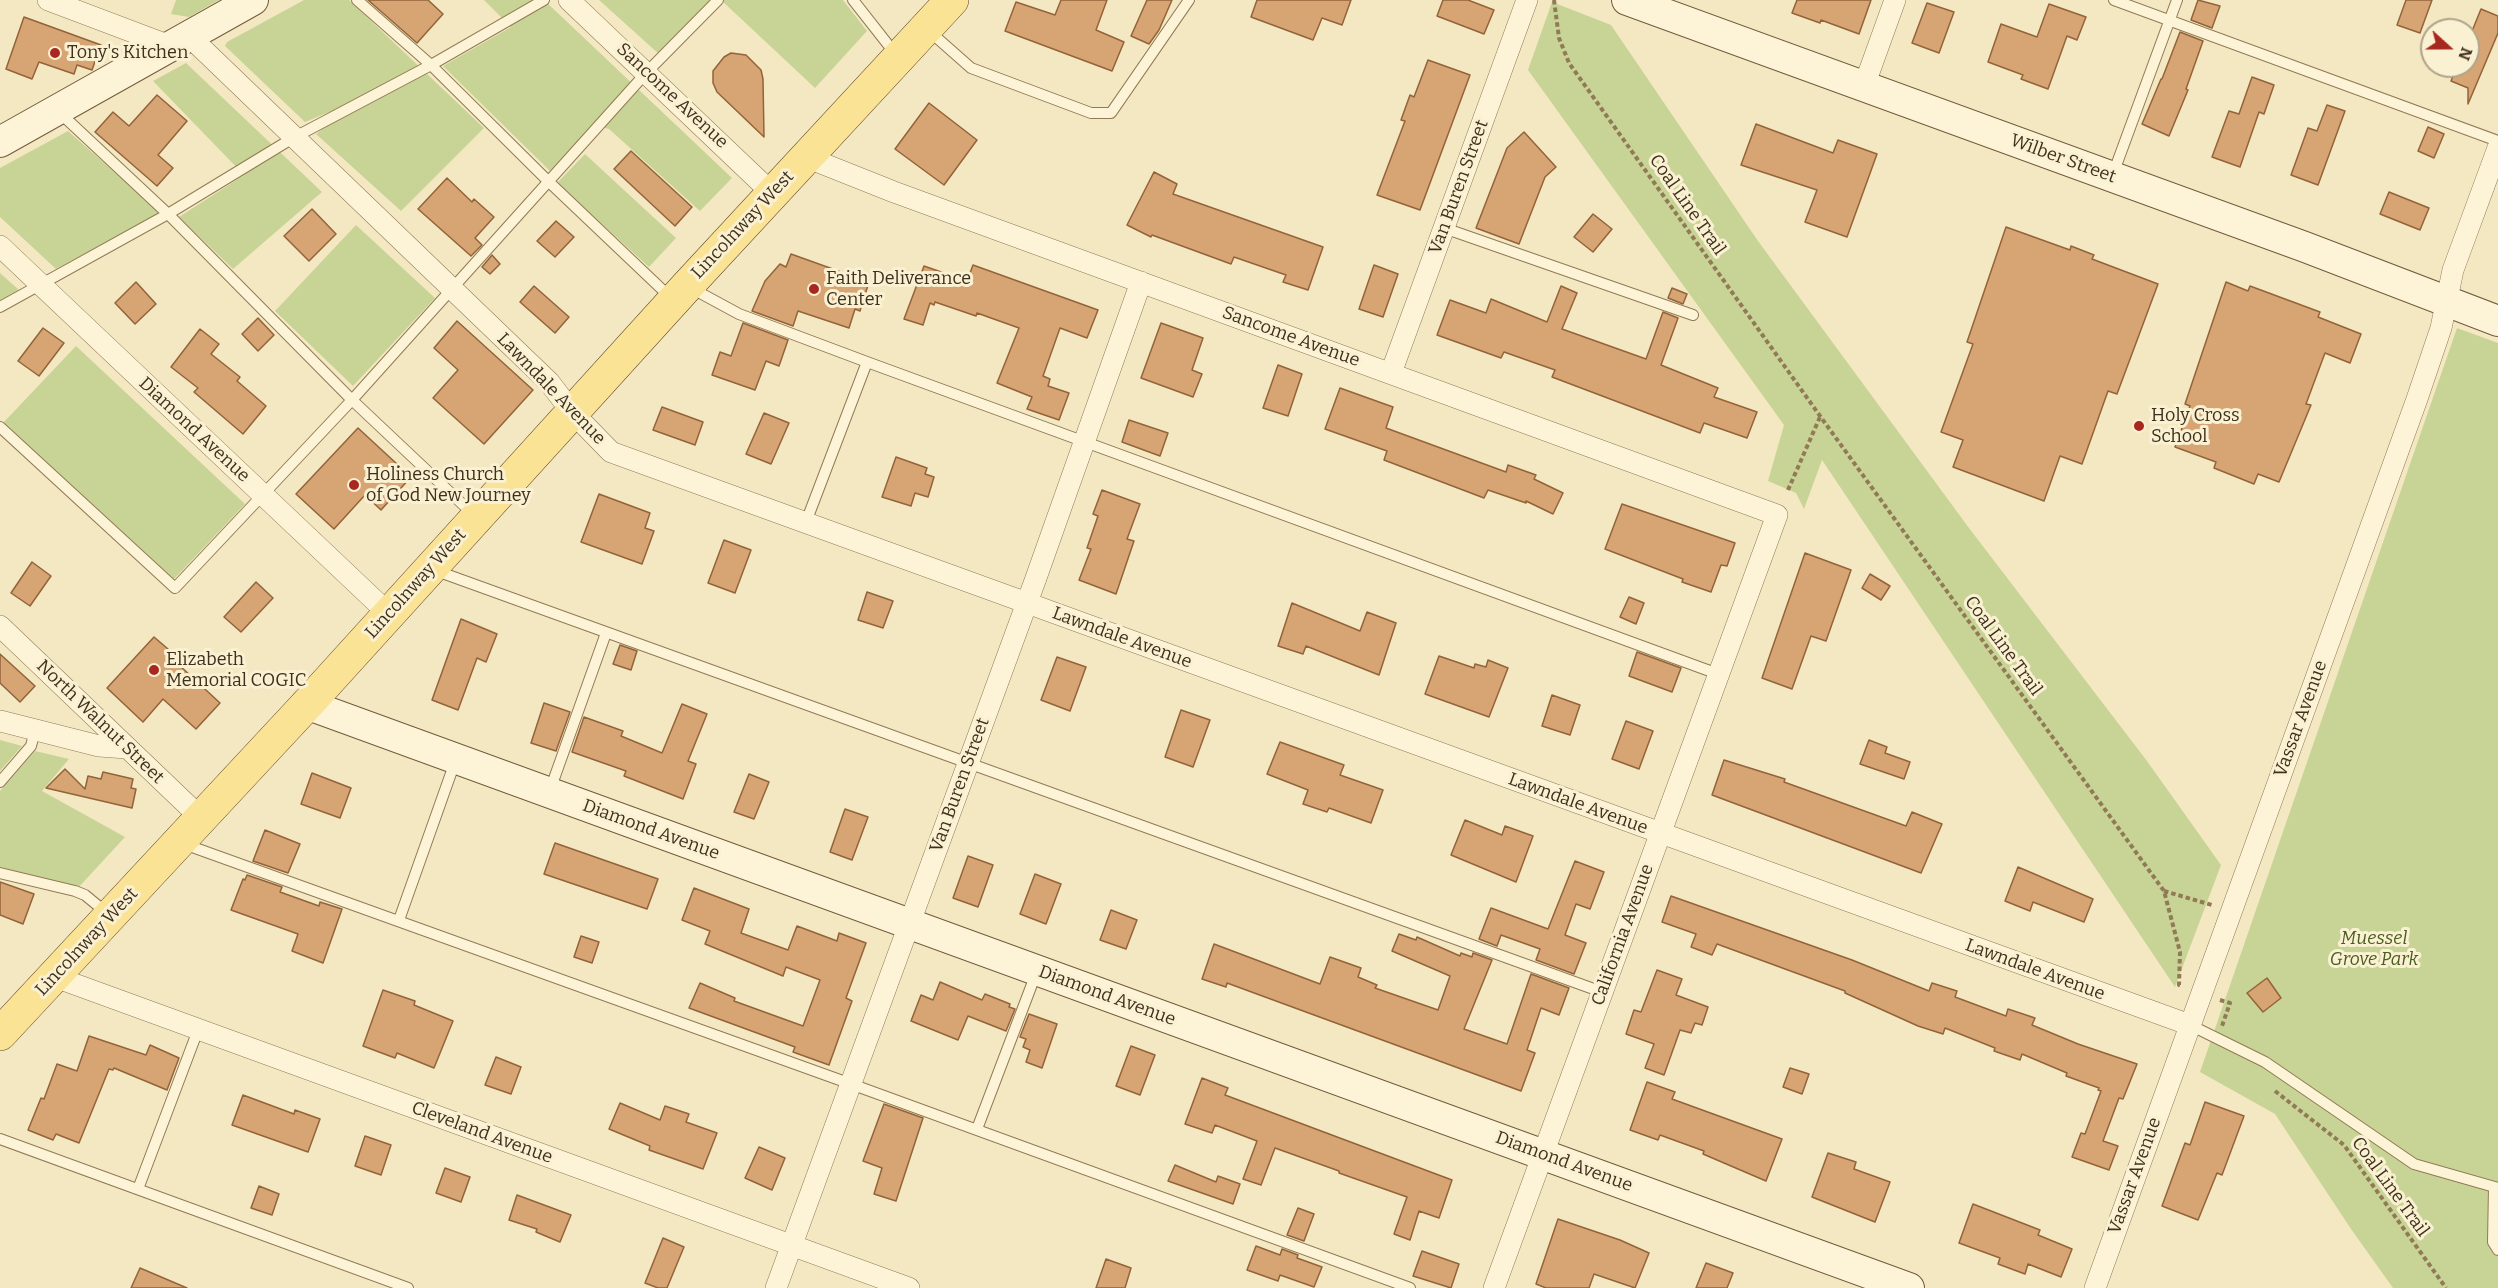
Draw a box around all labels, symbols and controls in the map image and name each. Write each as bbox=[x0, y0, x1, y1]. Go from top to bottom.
north arrow bbox=[2420, 18, 2480, 78]
street label: Sancome Avenue bbox=[612, 39, 732, 153]
place label: Tony's Kitchen bbox=[67, 42, 188, 64]
text: N bbox=[2454, 45, 2476, 63]
marker: Tony's Kitchen bbox=[48, 46, 62, 60]
street label: Van Buren Street bbox=[1425, 117, 1493, 257]
street label: Wilber Street bbox=[2007, 130, 2119, 188]
street label: Coal Line Trail bbox=[1644, 151, 1730, 259]
street label: Lincolnway West bbox=[687, 166, 799, 284]
place label: Faith Deliverance Center bbox=[826, 268, 971, 310]
marker: Faith Deliverance Center bbox=[807, 282, 821, 296]
street label: Sancome Avenue bbox=[1219, 302, 1363, 372]
street label: Lawndale Avenue bbox=[492, 329, 610, 449]
street label: Diamond Avenue bbox=[134, 373, 254, 487]
place label: Holy Cross School bbox=[2151, 405, 2240, 448]
marker: Holy Cross School bbox=[2132, 419, 2146, 433]
place label: Holiness Church of God New Journey bbox=[366, 464, 531, 506]
marker: Holiness Church of God New Journey bbox=[347, 478, 361, 492]
street label: Lincolnway West bbox=[361, 525, 471, 643]
street label: Coal Line Trail bbox=[1960, 592, 2046, 700]
street label: Lawndale Avenue bbox=[1049, 603, 1195, 673]
place label: Elizabeth Memorial COGIC bbox=[166, 649, 306, 692]
street label: North Walnut Street bbox=[32, 656, 168, 788]
street label: Vassar Avenue bbox=[2270, 658, 2332, 780]
marker: Elizabeth Memorial COGIC bbox=[147, 663, 161, 677]
street label: Van Buren Street bbox=[926, 715, 994, 855]
street label: Lawndale Avenue bbox=[1505, 769, 1651, 839]
street label: Diamond Avenue bbox=[580, 795, 722, 865]
street label: California Avenue bbox=[1587, 861, 1659, 1009]
street label: Lincolnway West bbox=[31, 883, 143, 1001]
park label: Muessel Grove Park bbox=[2330, 928, 2418, 970]
street label: Lawndale Avenue bbox=[1962, 935, 2108, 1005]
street label: Diamond Avenue bbox=[1036, 961, 1178, 1031]
street label: Cleveland Avenue bbox=[409, 1097, 555, 1169]
street label: Vassar Avenue bbox=[2104, 1115, 2166, 1237]
street label: Diamond Avenue bbox=[1493, 1127, 1635, 1197]
street label: Coal Line Trail bbox=[2347, 1133, 2433, 1241]

